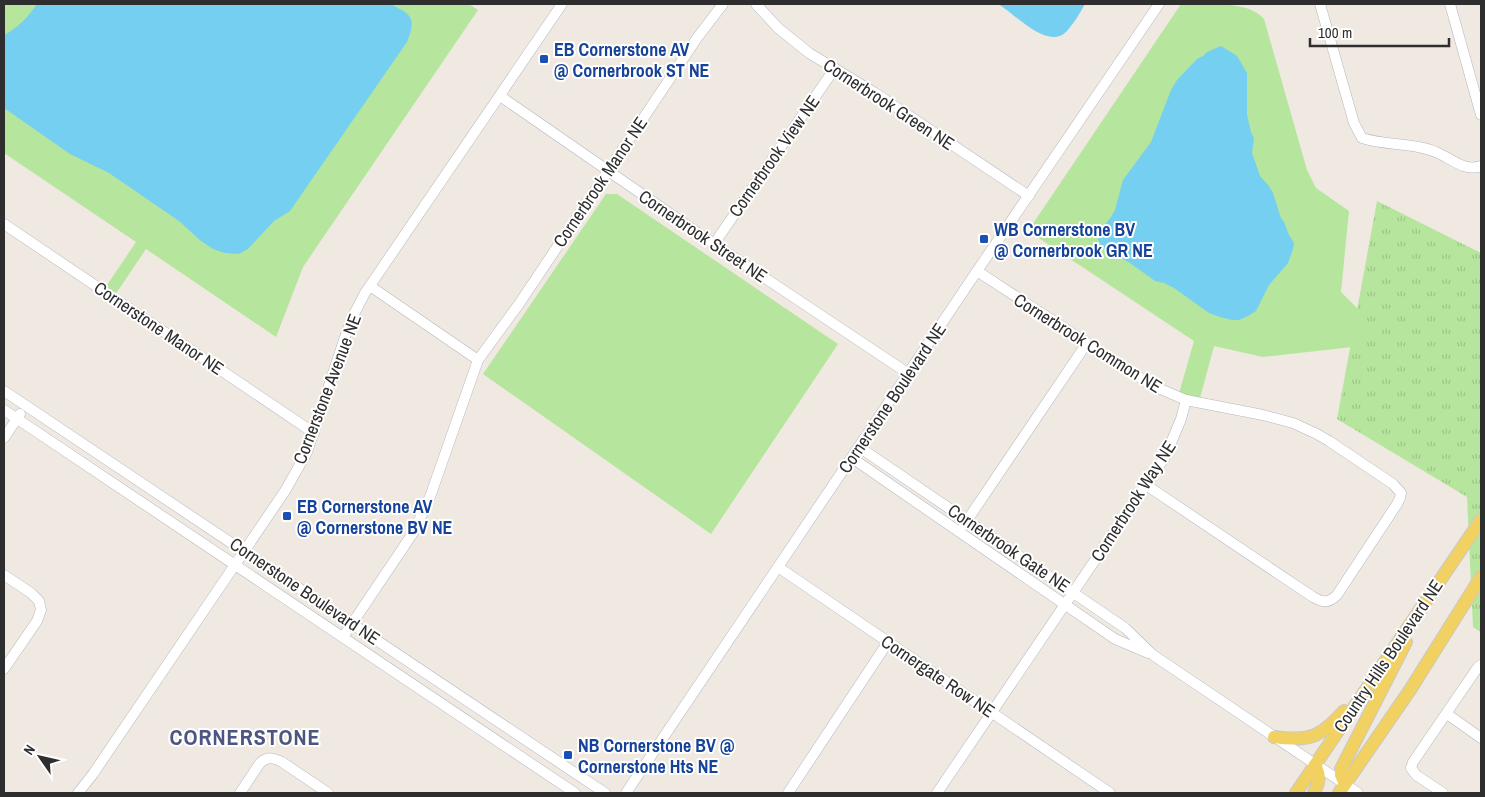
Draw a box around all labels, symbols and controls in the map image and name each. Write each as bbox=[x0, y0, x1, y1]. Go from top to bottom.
scale bar bbox=[1310, 15, 1449, 47]
text: 100 m bbox=[1318, 22, 1352, 43]
place label: EB Cornerstone AV @ Cornerbrook ST NE bbox=[554, 37, 710, 83]
street label: Cornerbrook Green NE bbox=[819, 52, 959, 156]
marker: EB Cornerstone AV @ Cornerbrook ST NE bbox=[538, 53, 550, 65]
street label: Cornerbrook View NE bbox=[723, 90, 825, 222]
street label: Cornerbrook Manor NE bbox=[547, 112, 653, 252]
street label: Cornerbrook Street NE bbox=[634, 184, 772, 288]
place label: WB Cornerstone BV @ Cornerbrook GR NE bbox=[994, 217, 1153, 263]
marker: WB Cornerstone BV @ Cornerbrook GR NE bbox=[978, 233, 990, 245]
street label: Cornerstone Manor NE bbox=[89, 275, 229, 381]
street label: Cornerbrook Common NE bbox=[1009, 287, 1167, 399]
street label: Cornerstone Avenue NE bbox=[287, 310, 367, 468]
street label: Cornerstone Boulevard NE bbox=[832, 318, 952, 478]
street label: Cornerbrook Way NE bbox=[1084, 436, 1182, 566]
place label: EB Cornerstone AV @ Cornerstone BV NE bbox=[297, 494, 453, 540]
street label: Cornerbrook Gate NE bbox=[943, 498, 1075, 598]
marker: EB Cornerstone AV @ Cornerstone BV NE bbox=[281, 510, 293, 522]
street label: Cornerstone Boulevard NE bbox=[225, 531, 385, 651]
street label: Country Hills Boulevard NE bbox=[1327, 575, 1449, 737]
street label: Cornergate Row NE bbox=[876, 629, 1000, 723]
district label: CORNERSTONE bbox=[169, 722, 321, 752]
north arrow bbox=[15, 732, 65, 782]
place label: NB Cornerstone BV @ Cornerstone Hts NE bbox=[578, 733, 734, 779]
text: N bbox=[19, 741, 39, 758]
marker: NB Cornerstone BV @ Cornerstone Hts NE bbox=[562, 749, 574, 761]

